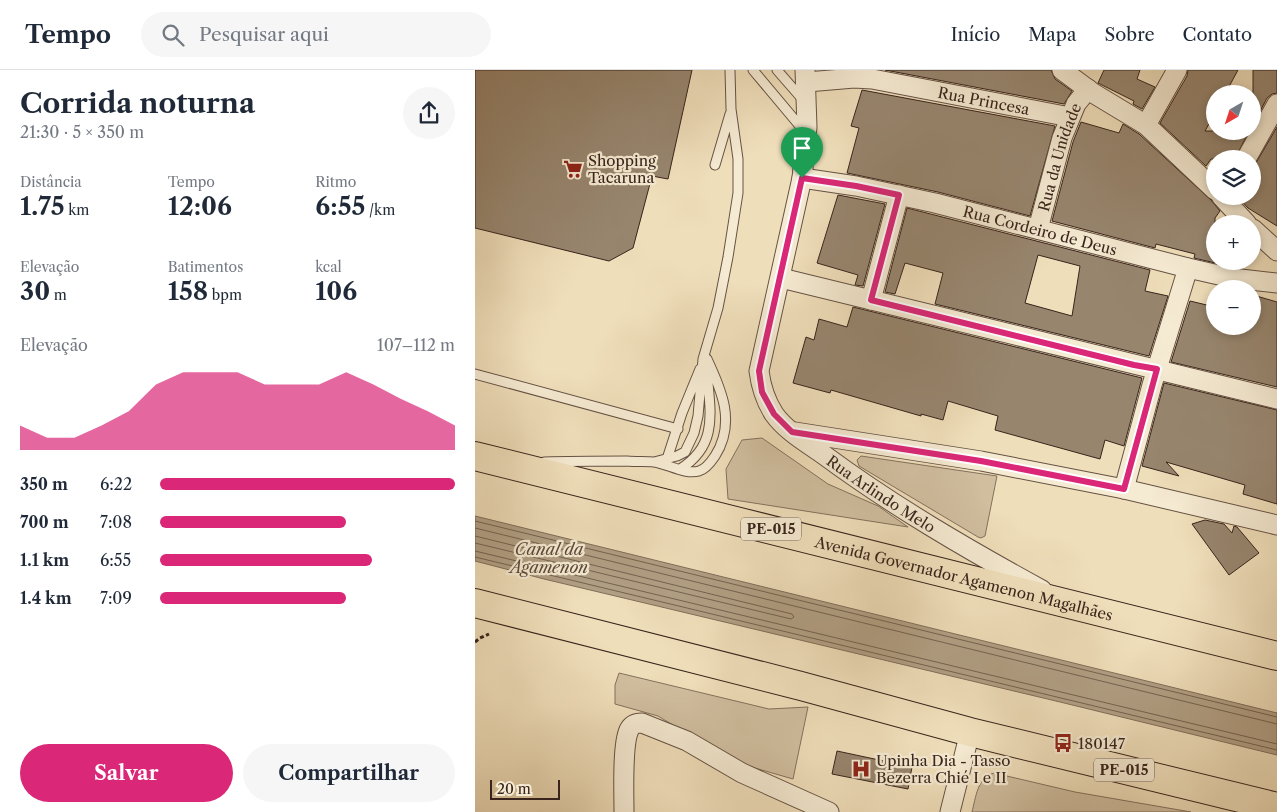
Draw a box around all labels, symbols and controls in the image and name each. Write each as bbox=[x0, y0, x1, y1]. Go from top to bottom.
search box bbox=[141, 12, 491, 57]
text: Tempo bbox=[25, 20, 111, 49]
icon: search bbox=[159, 21, 187, 49]
text: Pesquisar aqui bbox=[199, 23, 329, 46]
text: Início bbox=[951, 24, 1000, 46]
text: Mapa bbox=[1028, 24, 1076, 46]
text: Sobre bbox=[1104, 24, 1155, 46]
text: Contato bbox=[1183, 24, 1252, 46]
street label: Rua Princesa bbox=[936, 82, 1031, 119]
north arrow bbox=[1206, 85, 1261, 140]
map controls bbox=[1206, 85, 1261, 335]
text: Corrida noturna bbox=[20, 86, 255, 120]
button: share bbox=[403, 87, 455, 139]
street label: Rua da Unidade bbox=[1034, 100, 1085, 213]
text: 21:30 · 5 × 350 m bbox=[20, 122, 144, 142]
pin bbox=[781, 127, 823, 178]
icon: arrive bbox=[788, 134, 816, 162]
button: layers bbox=[1206, 150, 1261, 205]
place label: Shopping Tacaruna bbox=[588, 151, 656, 187]
supermarket icon: Shopping Tacaruna bbox=[562, 158, 584, 180]
text: Distância bbox=[20, 173, 82, 191]
text: Tempo bbox=[168, 173, 215, 191]
text: Ritmo bbox=[315, 173, 356, 191]
text: 1.75 bbox=[20, 191, 65, 222]
text: 12:06 bbox=[168, 191, 232, 222]
text: 6:55 bbox=[315, 191, 365, 222]
text: km bbox=[65, 201, 89, 219]
text: /km bbox=[365, 201, 395, 219]
street label: Rua Cordeiro de Deus bbox=[961, 201, 1119, 259]
button: + bbox=[1206, 215, 1261, 270]
text: Elevação bbox=[20, 258, 79, 276]
text: Batimentos bbox=[168, 258, 243, 276]
text: kcal bbox=[315, 258, 342, 276]
text: 30 bbox=[20, 276, 50, 307]
text: 158 bbox=[168, 276, 208, 307]
text: 106 bbox=[315, 276, 357, 307]
button: − bbox=[1206, 280, 1261, 335]
text: m bbox=[50, 286, 67, 304]
text: bpm bbox=[208, 286, 242, 304]
text: Elevação bbox=[20, 335, 88, 355]
text: 107–112 m bbox=[377, 335, 455, 355]
street label: Rua Arlindo Melo bbox=[823, 451, 939, 536]
text: 350 m bbox=[20, 474, 68, 494]
text: 6:22 bbox=[100, 474, 132, 494]
text: 700 m bbox=[20, 512, 69, 532]
text: 7:08 bbox=[100, 512, 132, 532]
road number: PE-015 bbox=[741, 518, 801, 540]
street label: Avenida Governador Agamenon Magalhães bbox=[812, 531, 1115, 624]
water label: Canal da Agamenon bbox=[507, 539, 588, 577]
text: 1.1 km bbox=[20, 550, 69, 570]
text: 6:55 bbox=[100, 550, 131, 570]
text: 1.4 km bbox=[20, 588, 72, 608]
text: 7:09 bbox=[100, 588, 132, 608]
bus stop icon: 180147 bbox=[1052, 732, 1074, 754]
place label: 180147 bbox=[1078, 734, 1126, 753]
button: Salvar bbox=[20, 744, 233, 802]
button: Compartilhar bbox=[243, 744, 455, 802]
place label: Upinha Dia - Tasso Bezerra Chié I e II bbox=[876, 751, 1010, 787]
hospital icon: Upinha Dia - Tasso Bezerra Chié I e II bbox=[850, 758, 872, 780]
road number: PE-015 bbox=[1094, 758, 1154, 782]
scale bar bbox=[490, 777, 560, 800]
text: 20 m bbox=[497, 780, 531, 798]

